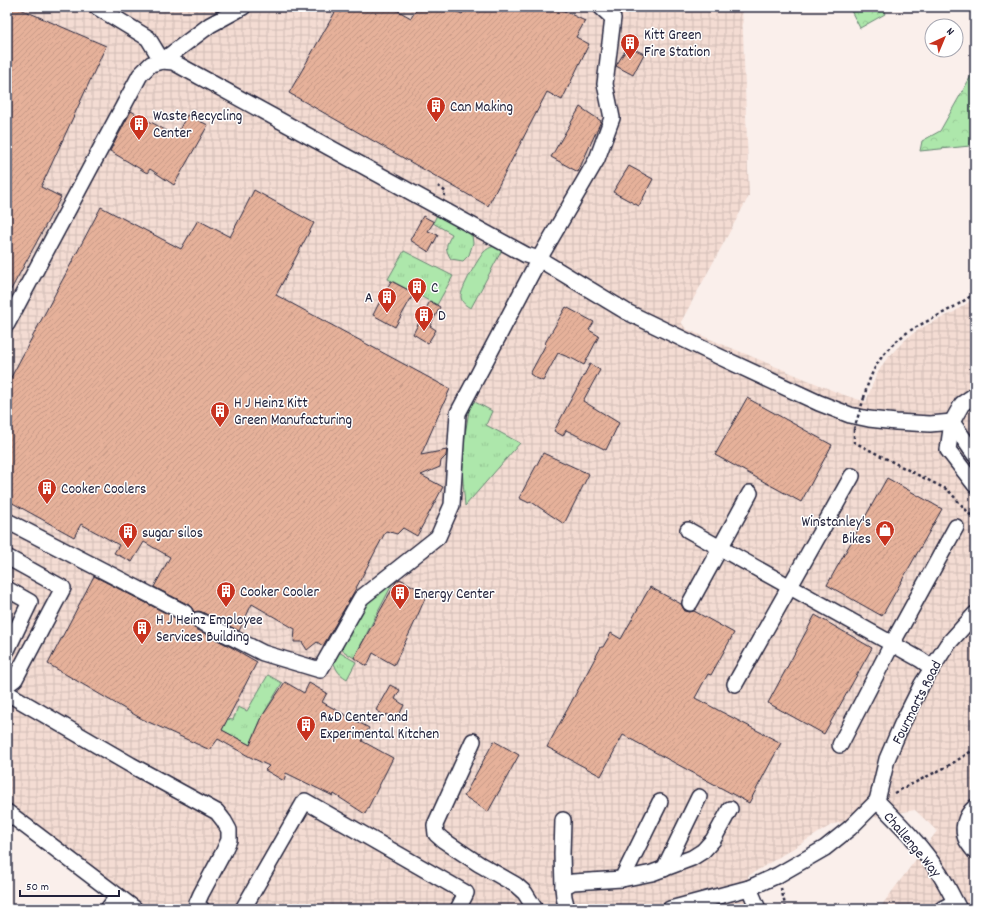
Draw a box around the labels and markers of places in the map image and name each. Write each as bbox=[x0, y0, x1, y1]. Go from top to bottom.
place label: Kitt Green Fire Station bbox=[644, 25, 710, 64]
building icon: Kitt Green Fire Station bbox=[619, 32, 641, 60]
building icon: Can Making bbox=[425, 95, 447, 123]
place label: Can Making bbox=[450, 97, 513, 119]
place label: Waste Recycling Center bbox=[153, 106, 242, 145]
building icon: Waste Recycling Center bbox=[128, 113, 150, 141]
building icon: C bbox=[406, 276, 428, 304]
place label: C bbox=[431, 278, 438, 300]
building icon: A bbox=[376, 286, 398, 314]
place label: A bbox=[365, 288, 373, 310]
building icon: D bbox=[413, 304, 435, 332]
place label: D bbox=[438, 306, 446, 328]
place label: H J Heinz Kitt Green Manufacturing bbox=[234, 393, 352, 432]
building icon: H J Heinz Kitt Green Manufacturing bbox=[209, 400, 231, 428]
building icon: Cooker Coolers bbox=[36, 477, 58, 505]
place label: Cooker Coolers bbox=[61, 479, 146, 501]
place label: Winstanley's Bikes bbox=[801, 512, 871, 551]
shop icon: Winstanley's Bikes bbox=[874, 519, 896, 547]
building icon: sugar silos bbox=[117, 521, 139, 549]
place label: sugar silos bbox=[142, 523, 203, 545]
building icon: Cooker Cooler bbox=[215, 580, 237, 608]
place label: Cooker Cooler bbox=[240, 582, 319, 604]
building icon: Energy Center bbox=[389, 582, 411, 610]
place label: Energy Center bbox=[414, 584, 495, 606]
place label: H J Heinz Employee Services Building bbox=[156, 610, 263, 649]
building icon: H J Heinz Employee Services Building bbox=[131, 617, 153, 645]
place label: R&D Center and Experimental Kitchen bbox=[320, 707, 439, 746]
building icon: R&D Center and Experimental Kitchen bbox=[295, 714, 317, 742]

